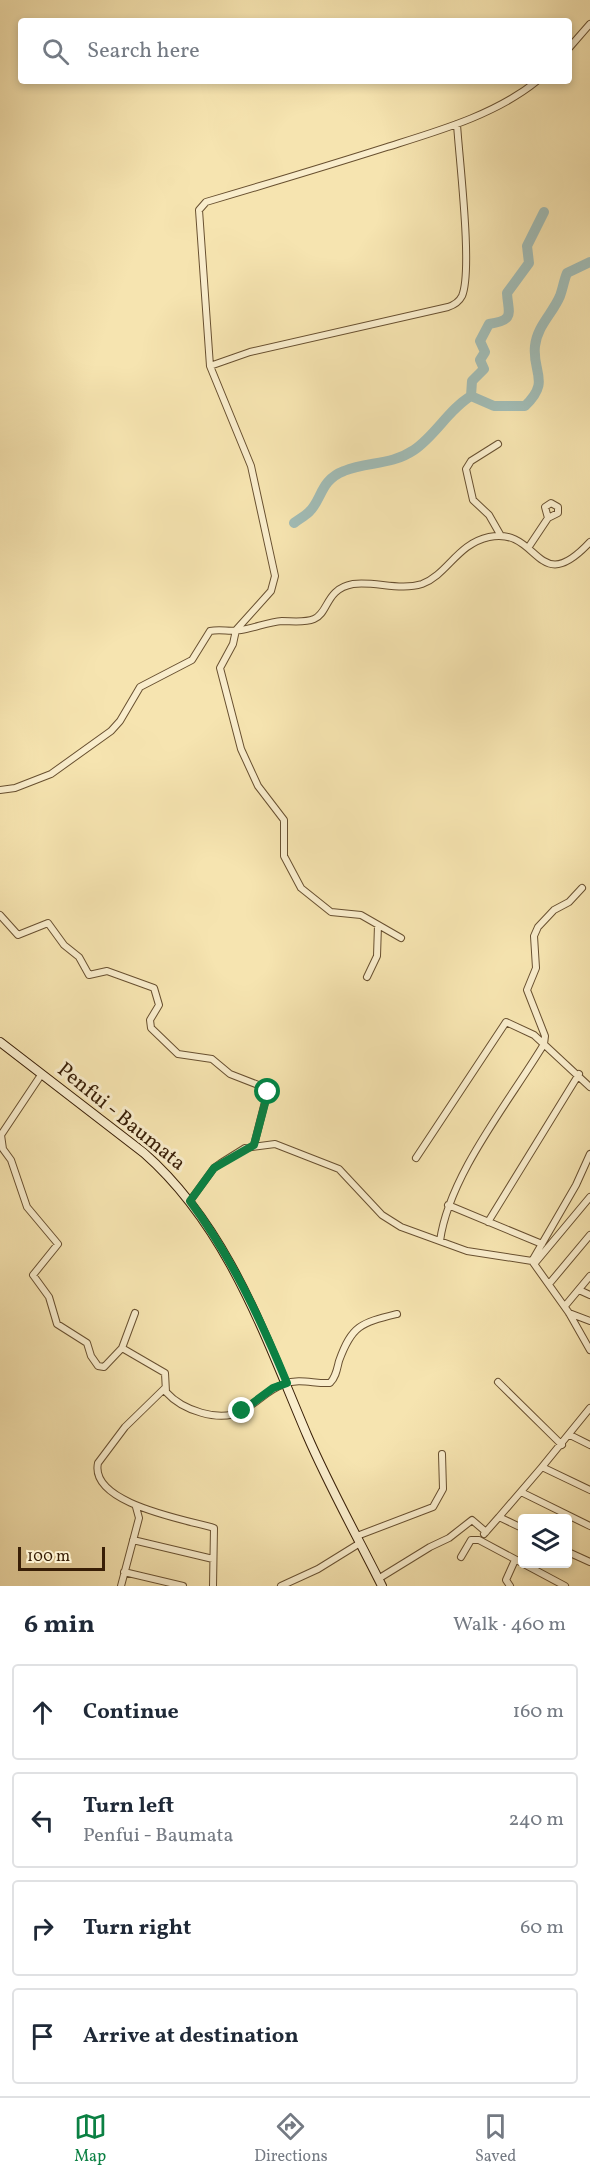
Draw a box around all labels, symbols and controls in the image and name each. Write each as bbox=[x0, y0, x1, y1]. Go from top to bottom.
search box bbox=[18, 18, 572, 84]
icon: search bbox=[39, 35, 72, 68]
text: Search here bbox=[87, 36, 200, 67]
street label: Penfui - Baumata bbox=[51, 1056, 191, 1178]
route start bbox=[254, 1078, 280, 1104]
route end bbox=[228, 1397, 254, 1423]
map controls bbox=[518, 1514, 572, 1568]
button: layers bbox=[518, 1514, 572, 1568]
scale bar bbox=[18, 1544, 105, 1572]
text: 100 m bbox=[27, 1546, 70, 1568]
text: 6 min bbox=[24, 1607, 95, 1643]
text: Walk · 460 m bbox=[453, 1611, 566, 1639]
icon: ahead bbox=[26, 1696, 59, 1729]
text: Continue bbox=[83, 1697, 179, 1728]
text: 160 m bbox=[512, 1698, 564, 1726]
text: Turn left bbox=[83, 1791, 174, 1822]
icon: left bbox=[26, 1804, 59, 1837]
text: 240 m bbox=[509, 1806, 564, 1834]
text: Penfui - Baumata bbox=[83, 1822, 233, 1850]
icon: right bbox=[26, 1912, 59, 1945]
text: Turn right bbox=[83, 1913, 191, 1944]
text: 60 m bbox=[520, 1914, 564, 1942]
icon: arrive bbox=[26, 2020, 59, 2053]
text: Arrive at destination bbox=[83, 2021, 299, 2052]
tab: Map bbox=[74, 2110, 107, 2168]
tab: Directions bbox=[254, 2110, 328, 2168]
tab: Saved bbox=[475, 2110, 516, 2168]

